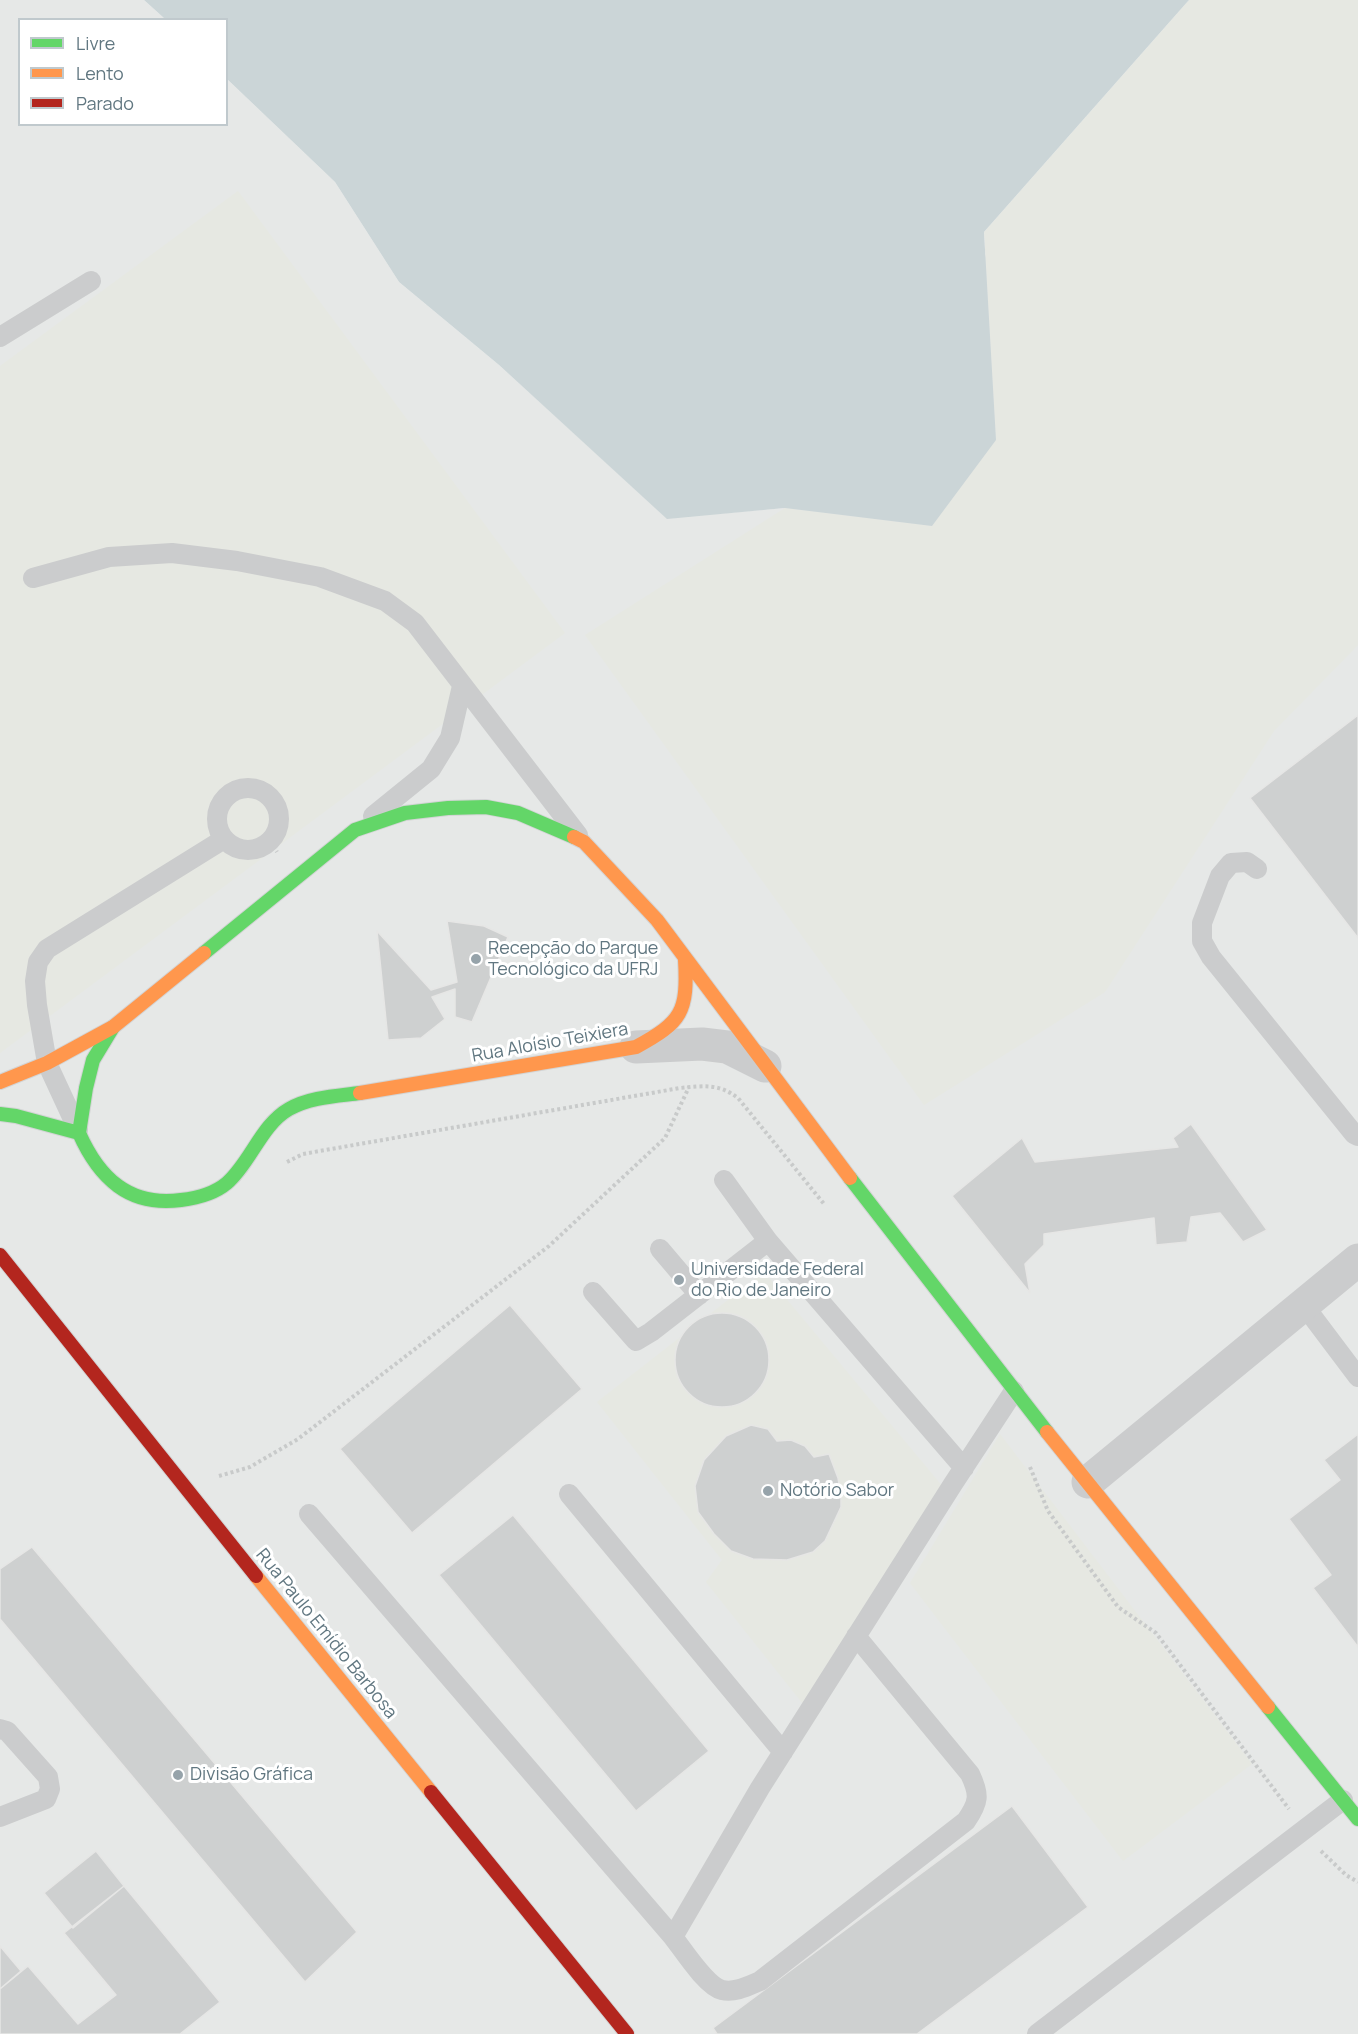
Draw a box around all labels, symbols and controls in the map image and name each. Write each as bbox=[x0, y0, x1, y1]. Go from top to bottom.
legend bbox=[18, 18, 228, 126]
text: Livre bbox=[76, 31, 115, 55]
text: Lento bbox=[76, 61, 124, 85]
text: Parado bbox=[76, 91, 134, 115]
place label: Recepção do Parque Tecnológico da UFRJ bbox=[488, 938, 658, 980]
marker: Recepção do Parque Tecnológico da UFRJ bbox=[469, 952, 483, 966]
street label: Rua Aloísio Teixiera bbox=[470, 1019, 630, 1067]
place label: Universidade Federal do Rio de Janeiro bbox=[691, 1259, 864, 1302]
marker: Universidade Federal do Rio de Janeiro bbox=[672, 1273, 686, 1287]
place label: Notório Sabor bbox=[780, 1480, 894, 1502]
marker: Notório Sabor bbox=[761, 1484, 775, 1498]
street label: Rua Paulo Emídio Barbosa bbox=[251, 1545, 401, 1723]
place label: Divisão Gráfica bbox=[190, 1764, 313, 1786]
marker: Divisão Gráfica bbox=[171, 1768, 185, 1782]

